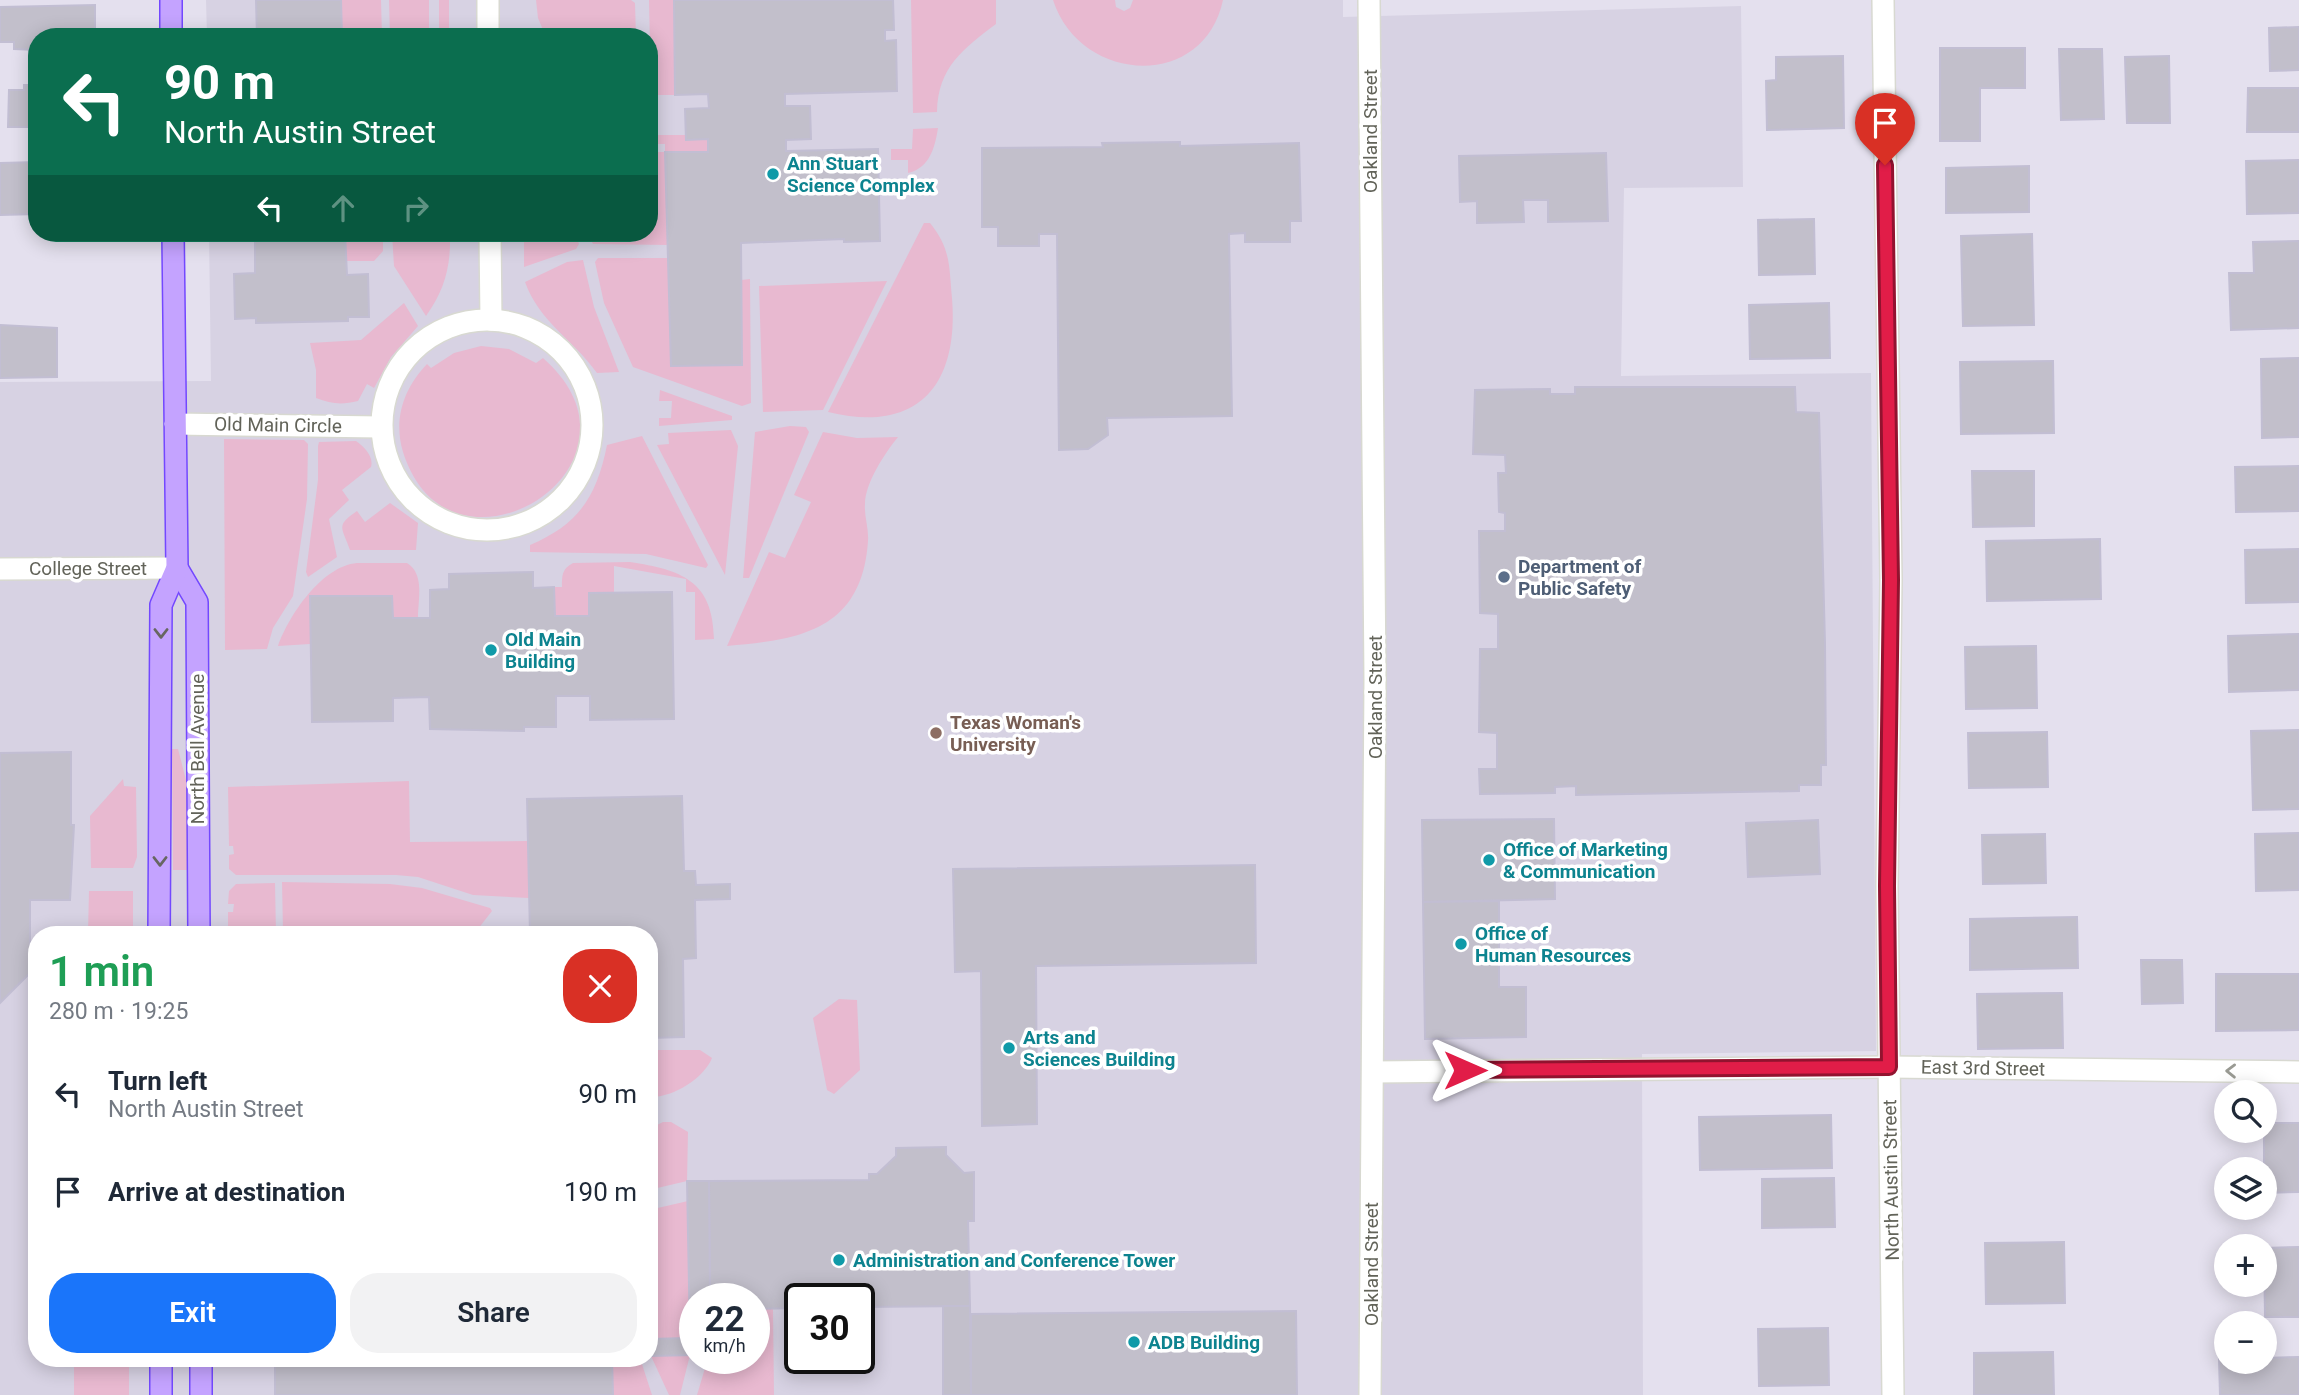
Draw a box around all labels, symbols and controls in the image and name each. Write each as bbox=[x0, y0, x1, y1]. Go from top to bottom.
text: 90 m bbox=[164, 54, 275, 111]
icon: left bbox=[49, 56, 140, 147]
street label: Oakland Street bbox=[1359, 69, 1382, 193]
pin bbox=[1855, 93, 1915, 165]
icon: arrive bbox=[1866, 104, 1904, 142]
text: North Austin Street bbox=[164, 113, 436, 151]
place label: Ann Stuart Science Complex bbox=[787, 152, 935, 197]
marker: Ann Stuart Science Complex bbox=[765, 166, 781, 182]
icon: left bbox=[251, 189, 289, 227]
icon: ahead bbox=[324, 189, 362, 227]
icon: right bbox=[397, 189, 435, 227]
street label: Old Main Circle bbox=[214, 412, 342, 438]
place label: Department of Public Safety bbox=[1518, 555, 1642, 600]
street label: College Street bbox=[29, 557, 147, 580]
marker: Department of Public Safety bbox=[1496, 569, 1512, 585]
place label: Old Main Building bbox=[505, 628, 581, 673]
one-way arrow bbox=[153, 629, 169, 639]
street label: Oakland Street bbox=[1364, 635, 1387, 759]
marker: Old Main Building bbox=[483, 642, 499, 658]
street label: North Bell Avenue bbox=[186, 674, 209, 824]
place label: Texas Woman's University bbox=[950, 711, 1081, 756]
marker: Texas Woman's University bbox=[928, 725, 944, 741]
place label: Office of Marketing & Communication bbox=[1503, 838, 1668, 883]
marker: Office of Marketing & Communication bbox=[1481, 852, 1497, 868]
one-way arrow bbox=[152, 856, 168, 867]
place label: Office of Human Resources bbox=[1475, 922, 1632, 967]
marker: Office of Human Resources bbox=[1453, 936, 1469, 952]
text: 1 min bbox=[49, 947, 154, 996]
button: close bbox=[563, 949, 637, 1023]
text: 280 m · 19:25 bbox=[49, 998, 188, 1025]
place label: Arts and Sciences Building bbox=[1023, 1026, 1175, 1071]
position arrow bbox=[1428, 1033, 1502, 1107]
marker: Arts and Sciences Building bbox=[1001, 1040, 1017, 1056]
street label: East 3rd Street bbox=[1921, 1055, 2045, 1081]
one-way arrow bbox=[2225, 1063, 2236, 1079]
text: Turn left bbox=[108, 1066, 207, 1096]
icon: left bbox=[49, 1075, 87, 1113]
text: 90 m bbox=[579, 1079, 637, 1109]
map controls bbox=[2214, 1080, 2277, 1374]
button: search bbox=[2214, 1080, 2277, 1143]
text: North Austin Street bbox=[108, 1096, 303, 1123]
street label: North Austin Street bbox=[1878, 1099, 1904, 1261]
button: layers bbox=[2214, 1157, 2277, 1220]
icon: arrive bbox=[49, 1173, 87, 1211]
text: Arrive at destination bbox=[108, 1177, 345, 1207]
text: 190 m bbox=[564, 1177, 637, 1207]
street label: Oakland Street bbox=[1360, 1202, 1383, 1326]
button: + bbox=[2214, 1234, 2277, 1297]
place label: Administration and Conference Tower bbox=[853, 1249, 1175, 1272]
marker: Administration and Conference Tower bbox=[831, 1252, 847, 1268]
button: Exit bbox=[49, 1273, 336, 1353]
button: Share bbox=[350, 1273, 637, 1353]
speed limit sign: 30 bbox=[784, 1283, 875, 1374]
text: 22 bbox=[704, 1299, 745, 1340]
button: − bbox=[2214, 1311, 2277, 1374]
place label: ADB Building bbox=[1148, 1331, 1260, 1354]
marker: ADB Building bbox=[1126, 1334, 1142, 1350]
text: km/h bbox=[703, 1335, 746, 1356]

